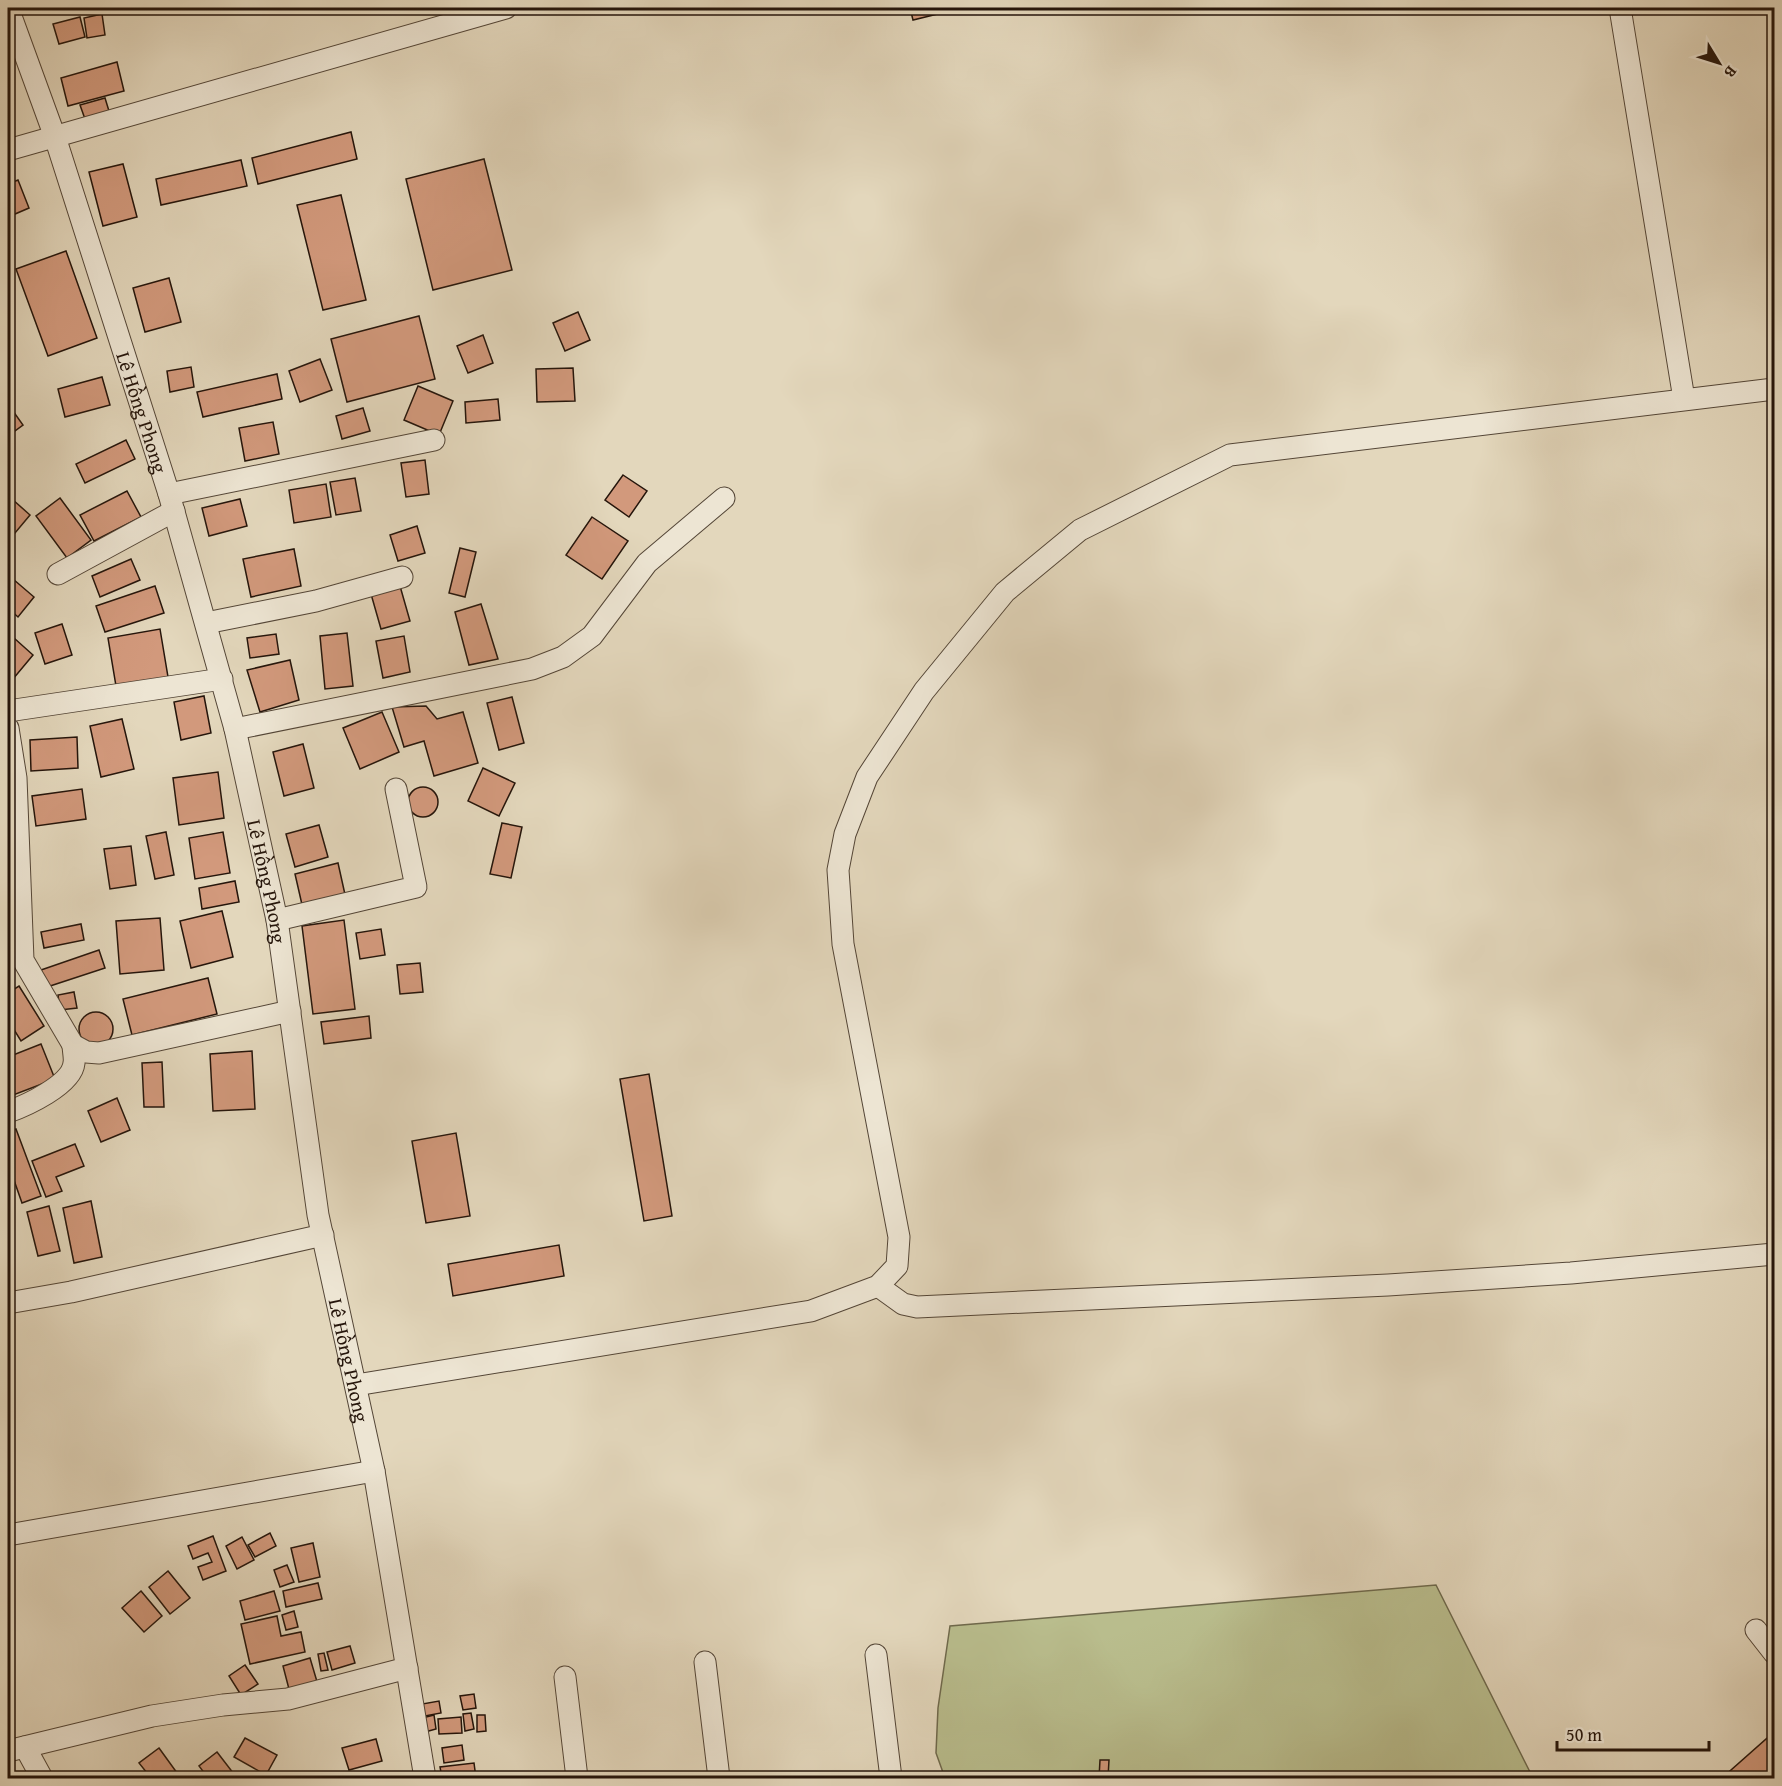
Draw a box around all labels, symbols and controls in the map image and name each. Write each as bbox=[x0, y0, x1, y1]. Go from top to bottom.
north arrow bbox=[1689, 33, 1749, 93]
text: B bbox=[1718, 61, 1743, 84]
street label: Lê Hồng Phong bbox=[110, 348, 176, 477]
street label: Lê Hồng Phong bbox=[241, 817, 295, 945]
street label: Lê Hồng Phong bbox=[322, 1295, 377, 1425]
scale bar bbox=[1557, 1714, 1708, 1752]
text: 50 m bbox=[1566, 1721, 1602, 1748]

